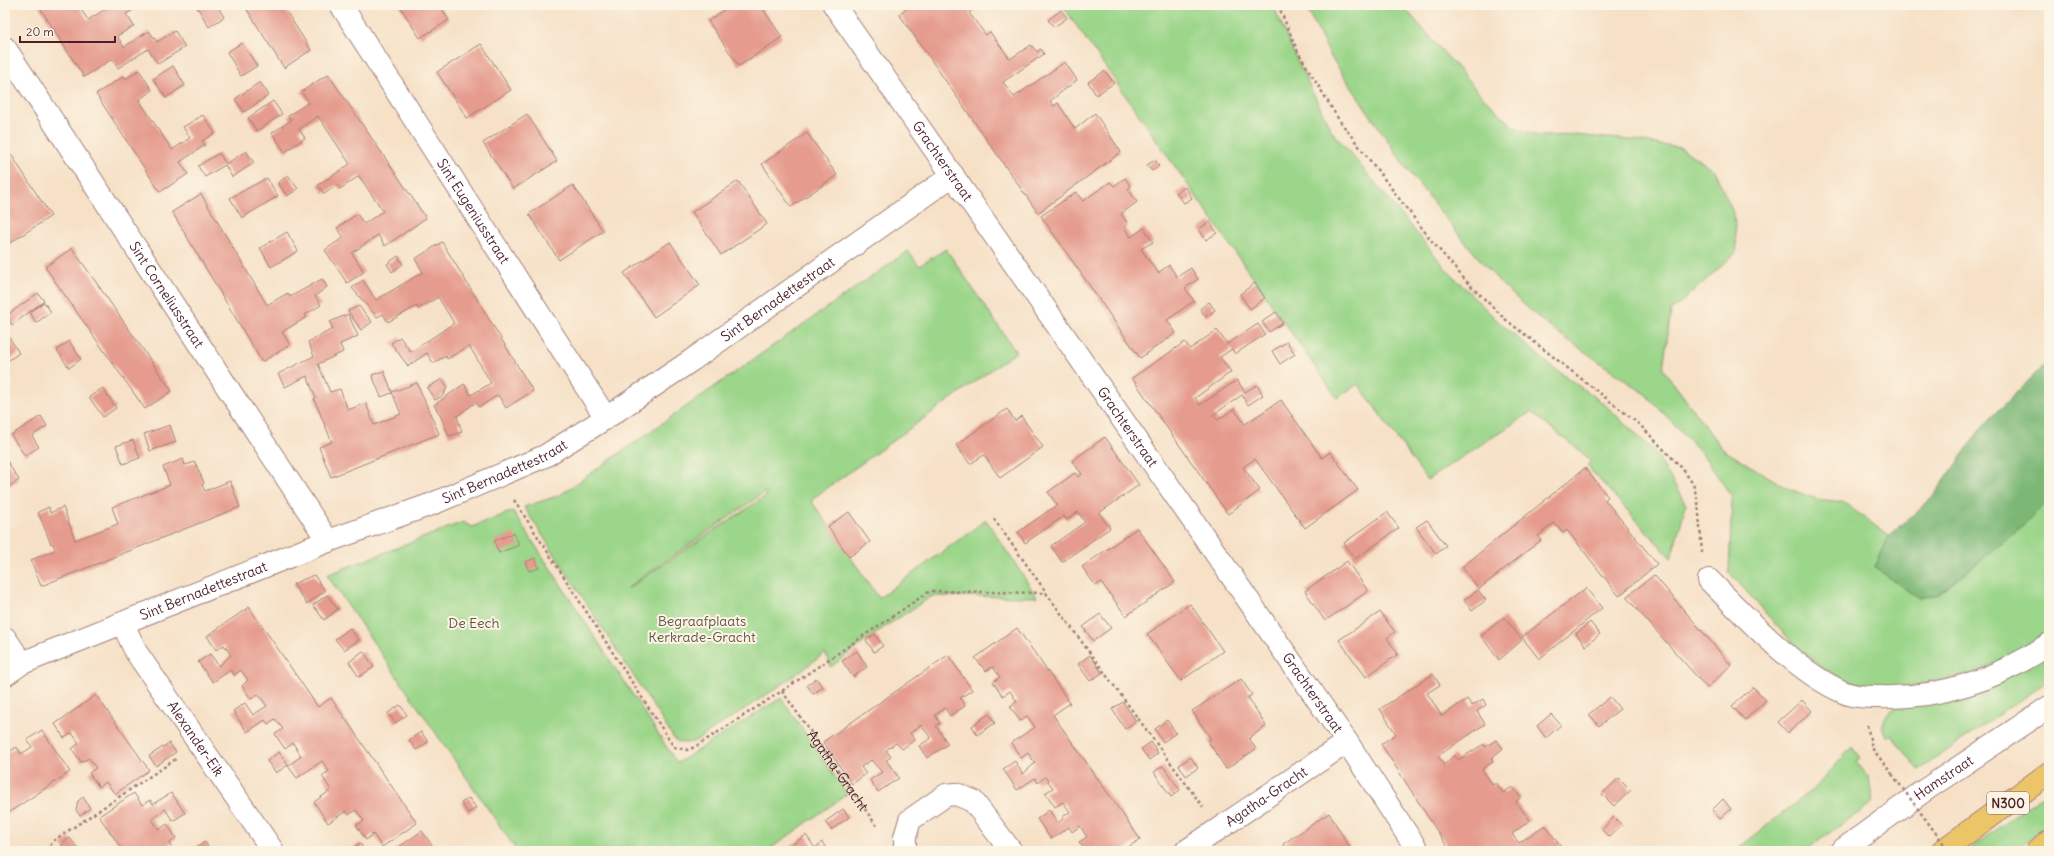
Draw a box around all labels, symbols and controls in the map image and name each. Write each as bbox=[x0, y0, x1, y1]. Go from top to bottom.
scale bar bbox=[20, 18, 115, 44]
text: 20 m bbox=[26, 24, 54, 39]
street label: Grachterstraat bbox=[908, 117, 977, 205]
street label: Sint Eugeniusstraat bbox=[433, 155, 514, 267]
street label: Sint Corneliusstraat bbox=[125, 238, 208, 352]
street label: Sint Bernadettestraat bbox=[717, 253, 838, 346]
street label: Grachterstraat bbox=[1093, 383, 1162, 471]
street label: Sint Bernadettestraat bbox=[439, 435, 571, 508]
street label: Sint Bernadettestraat bbox=[137, 557, 270, 624]
park label: Begraafplaats Kerkrade-Gracht bbox=[648, 612, 756, 646]
park label: De Eech bbox=[448, 614, 500, 632]
street label: Grachterstraat bbox=[1279, 649, 1347, 737]
street label: Alexander-Eik bbox=[163, 697, 228, 780]
street label: Agatha-Gracht bbox=[803, 726, 872, 815]
street label: Hamstraat bbox=[1910, 751, 1977, 804]
street label: Agatha-Gracht bbox=[1222, 762, 1311, 831]
road number: N300 bbox=[1987, 792, 2029, 814]

